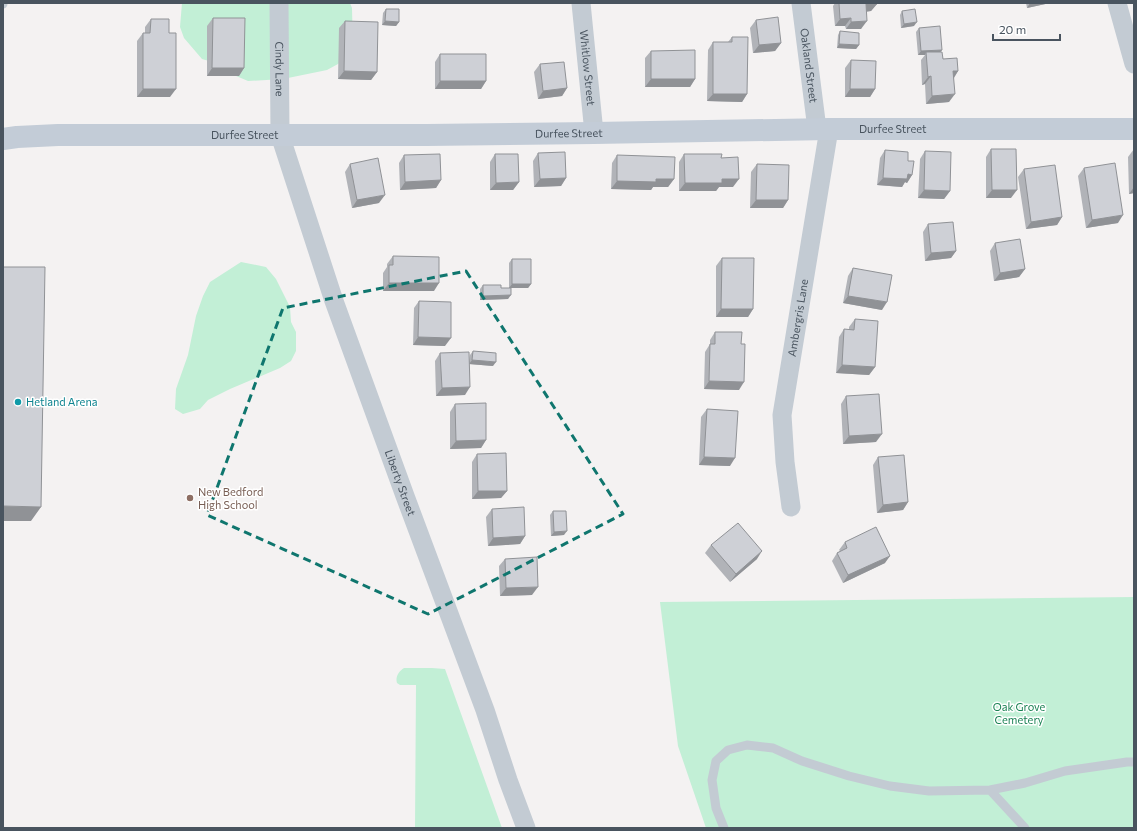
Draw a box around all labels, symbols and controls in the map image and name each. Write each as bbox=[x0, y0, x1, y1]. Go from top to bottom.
scale bar bbox=[993, 16, 1060, 42]
text: 20 m bbox=[999, 22, 1026, 36]
street label: Oakland Street bbox=[798, 27, 821, 104]
street label: Whitlow Street bbox=[578, 29, 598, 107]
street label: Cindy Lane bbox=[273, 41, 287, 97]
street label: Durfee Street bbox=[859, 122, 927, 135]
street label: Durfee Street bbox=[535, 126, 603, 140]
street label: Durfee Street bbox=[211, 128, 279, 141]
street label: Ambergris Lane bbox=[785, 278, 810, 357]
place label: Hetland Arena bbox=[26, 395, 97, 408]
marker: Hetland Arena bbox=[13, 397, 23, 407]
street label: Liberty Street bbox=[383, 448, 419, 518]
place label: New Bedford High School bbox=[198, 485, 263, 511]
marker: New Bedford High School bbox=[185, 493, 195, 503]
park label: Oak Grove Cemetery bbox=[993, 700, 1046, 726]

